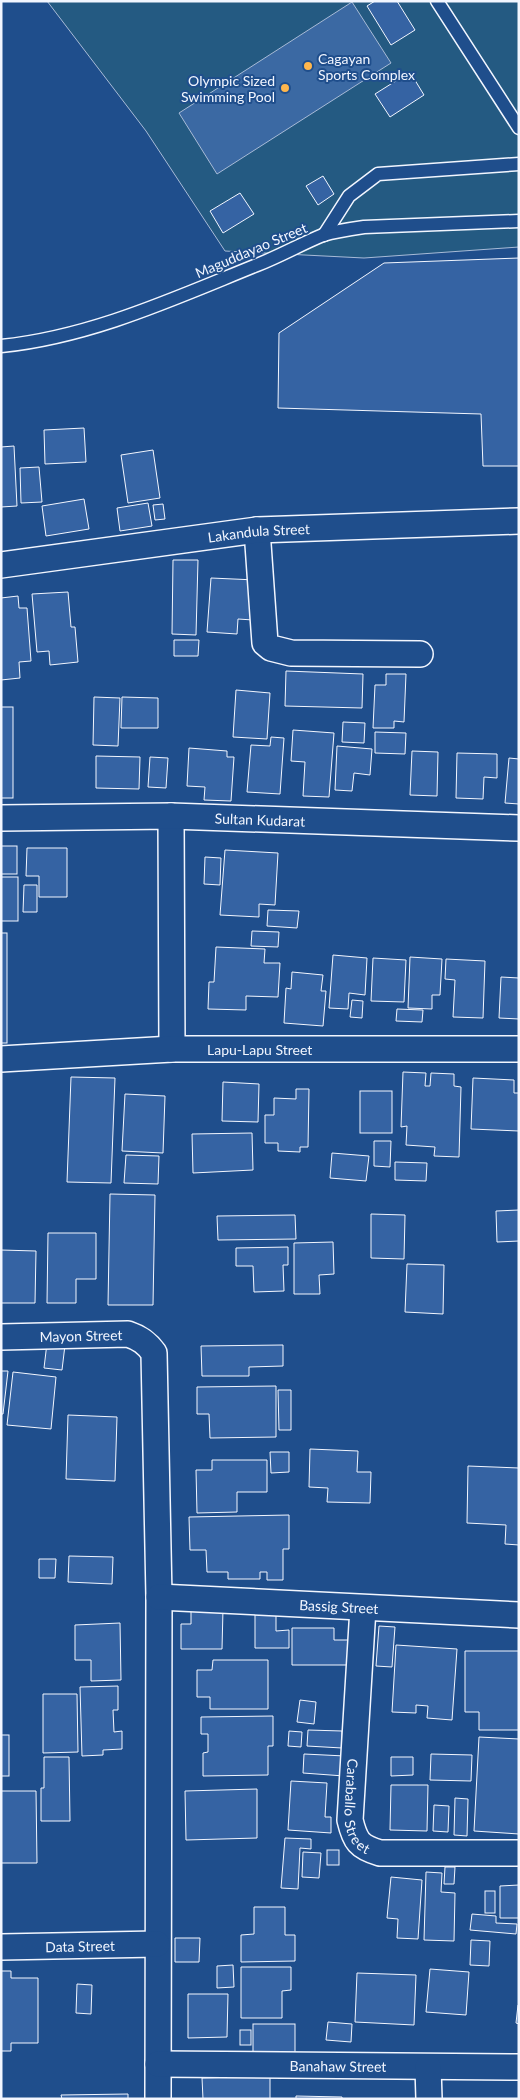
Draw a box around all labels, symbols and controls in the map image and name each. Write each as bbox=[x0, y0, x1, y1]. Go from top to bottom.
place label: Cagayan Sports Complex bbox=[318, 50, 415, 83]
marker: Cagayan Sports Complex bbox=[302, 60, 314, 72]
place label: Olympic Sized Swimming Pool bbox=[181, 72, 275, 105]
marker: Olympic Sized Swimming Pool bbox=[279, 82, 291, 94]
street label: Maguddayao Street bbox=[193, 219, 309, 281]
street label: Lakandula Street bbox=[207, 520, 310, 545]
street label: Sultan Kudarat bbox=[214, 809, 305, 829]
street label: Lapu-Lapu Street bbox=[207, 1041, 312, 1058]
street label: Mayon Street bbox=[39, 1326, 123, 1345]
street label: Bassig Street bbox=[299, 1596, 379, 1616]
street label: Caraballo Street bbox=[342, 1758, 373, 1857]
street label: Data Street bbox=[45, 1936, 115, 1955]
street label: Banahaw Street bbox=[290, 2057, 386, 2074]

